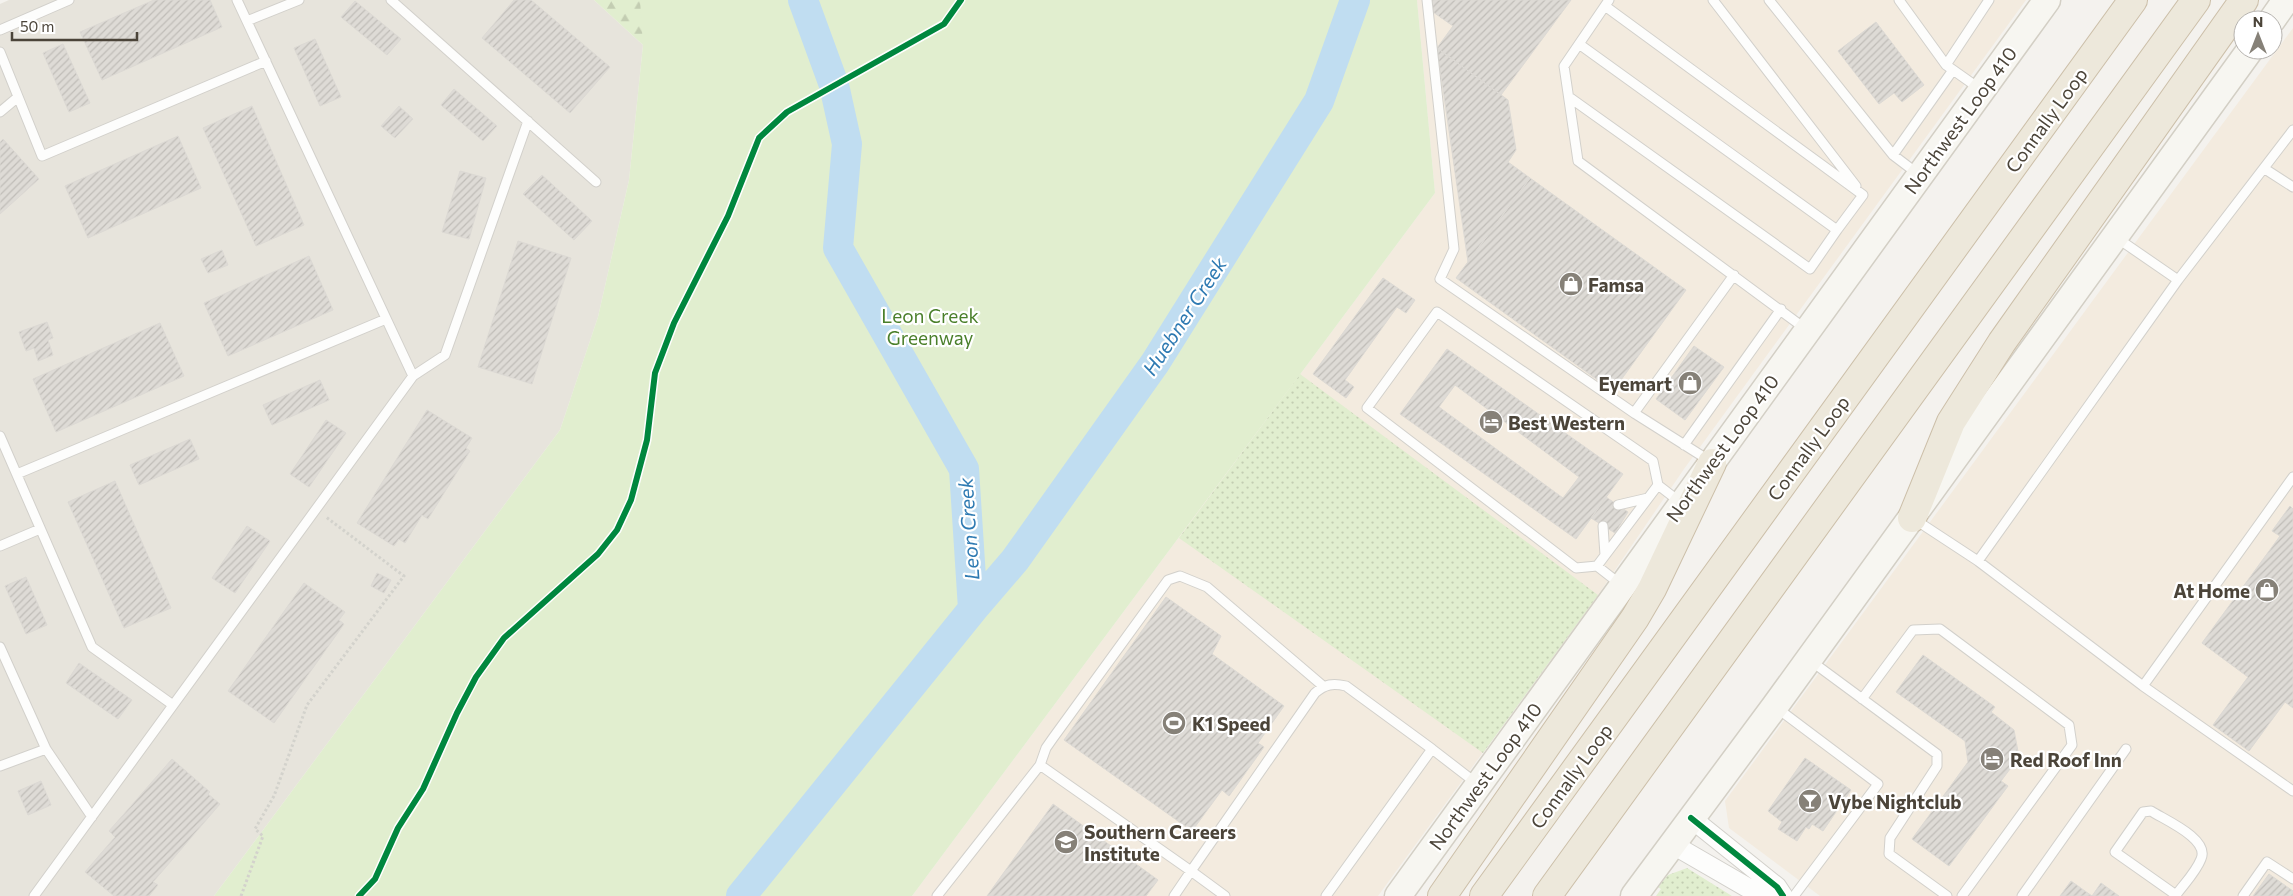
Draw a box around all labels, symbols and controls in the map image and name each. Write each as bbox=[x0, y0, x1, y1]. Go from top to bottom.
scale bar bbox=[12, 10, 138, 42]
north arrow bbox=[2233, 10, 2283, 60]
text: N bbox=[2253, 13, 2263, 30]
text: 50 m bbox=[20, 17, 54, 35]
street label: Northwest Loop 410 bbox=[1899, 42, 2021, 198]
street label: Connally Loop bbox=[2000, 63, 2092, 177]
water label: Huebner Creek bbox=[1137, 252, 1232, 379]
shop icon: Famsa bbox=[1558, 271, 1584, 297]
place label: Famsa bbox=[1588, 273, 1644, 296]
park label: Leon Creek Greenway bbox=[881, 304, 979, 349]
street label: Northwest Loop 410 bbox=[1661, 370, 1783, 526]
shop icon: Eyemart bbox=[1677, 370, 1703, 396]
place label: Eyemart bbox=[1599, 372, 1672, 395]
street label: Connally Loop bbox=[1762, 391, 1854, 505]
hotel icon: Best Western bbox=[1478, 409, 1504, 435]
place label: Best Western bbox=[1508, 411, 1625, 434]
water label: Leon Creek bbox=[952, 476, 984, 581]
shop icon: At Home bbox=[2254, 577, 2280, 603]
place label: At Home bbox=[2173, 579, 2250, 602]
street label: Northwest Loop 410 bbox=[1424, 698, 1546, 854]
sports icon: K1 Speed bbox=[1161, 710, 1187, 736]
place label: K1 Speed bbox=[1192, 712, 1271, 735]
street label: Connally Loop bbox=[1525, 719, 1617, 833]
hotel icon: Red Roof Inn bbox=[1979, 746, 2005, 772]
place label: Red Roof Inn bbox=[2010, 748, 2122, 771]
bar icon: Vybe Nightclub bbox=[1797, 788, 1823, 814]
place label: Vybe Nightclub bbox=[1828, 790, 1962, 813]
place label: Southern Careers Institute bbox=[1084, 820, 1236, 865]
school or university icon: Southern Careers Institute bbox=[1053, 829, 1079, 855]

